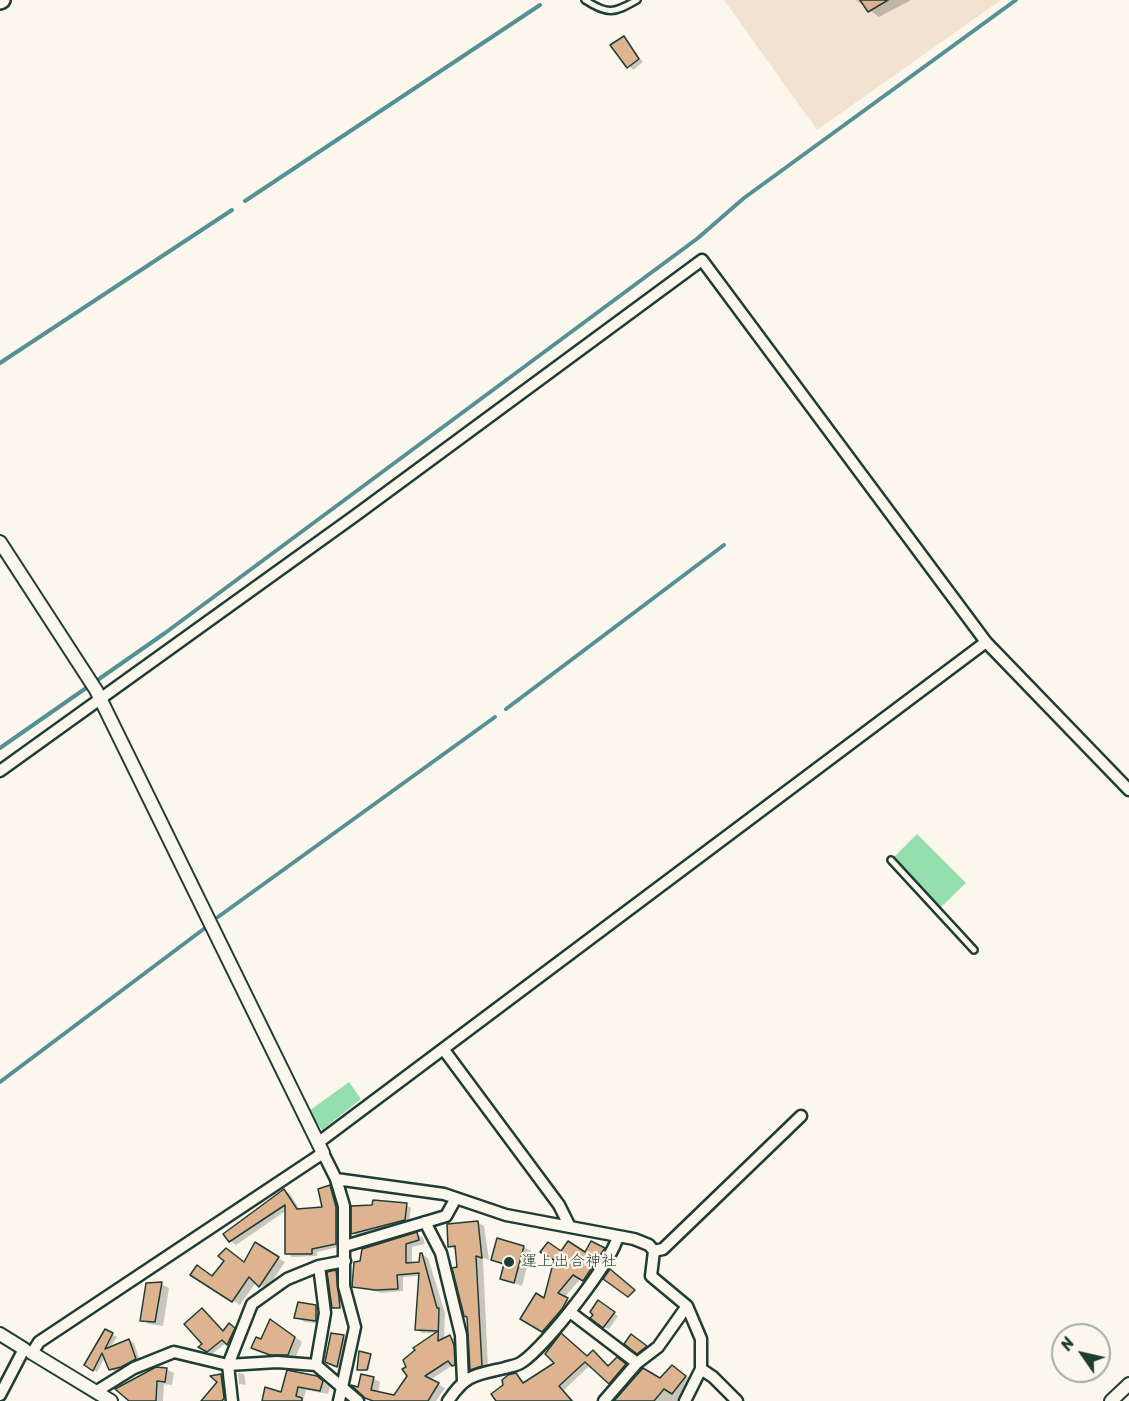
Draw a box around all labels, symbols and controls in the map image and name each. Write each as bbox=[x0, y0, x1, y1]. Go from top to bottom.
place label: 運上出合神社 bbox=[521, 1252, 617, 1272]
marker: 運上出合神社 bbox=[502, 1255, 516, 1269]
north arrow bbox=[1051, 1323, 1111, 1383]
text: N bbox=[1052, 1331, 1082, 1356]

